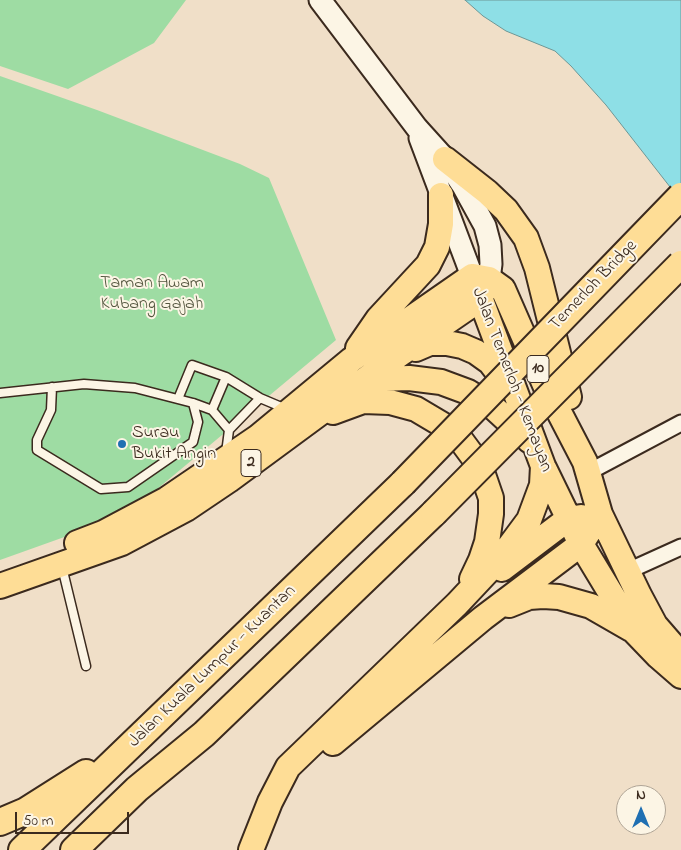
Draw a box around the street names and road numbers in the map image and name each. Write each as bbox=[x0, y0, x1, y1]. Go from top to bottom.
street label: Temerloh Bridge bbox=[545, 236, 643, 336]
street label: Jalan Temerloh - Kemayan bbox=[466, 285, 556, 475]
road number: 10 bbox=[527, 356, 549, 382]
road number: 2 bbox=[241, 449, 261, 476]
street label: Jalan Kuala Lumpur - Kuantan bbox=[125, 581, 301, 753]

